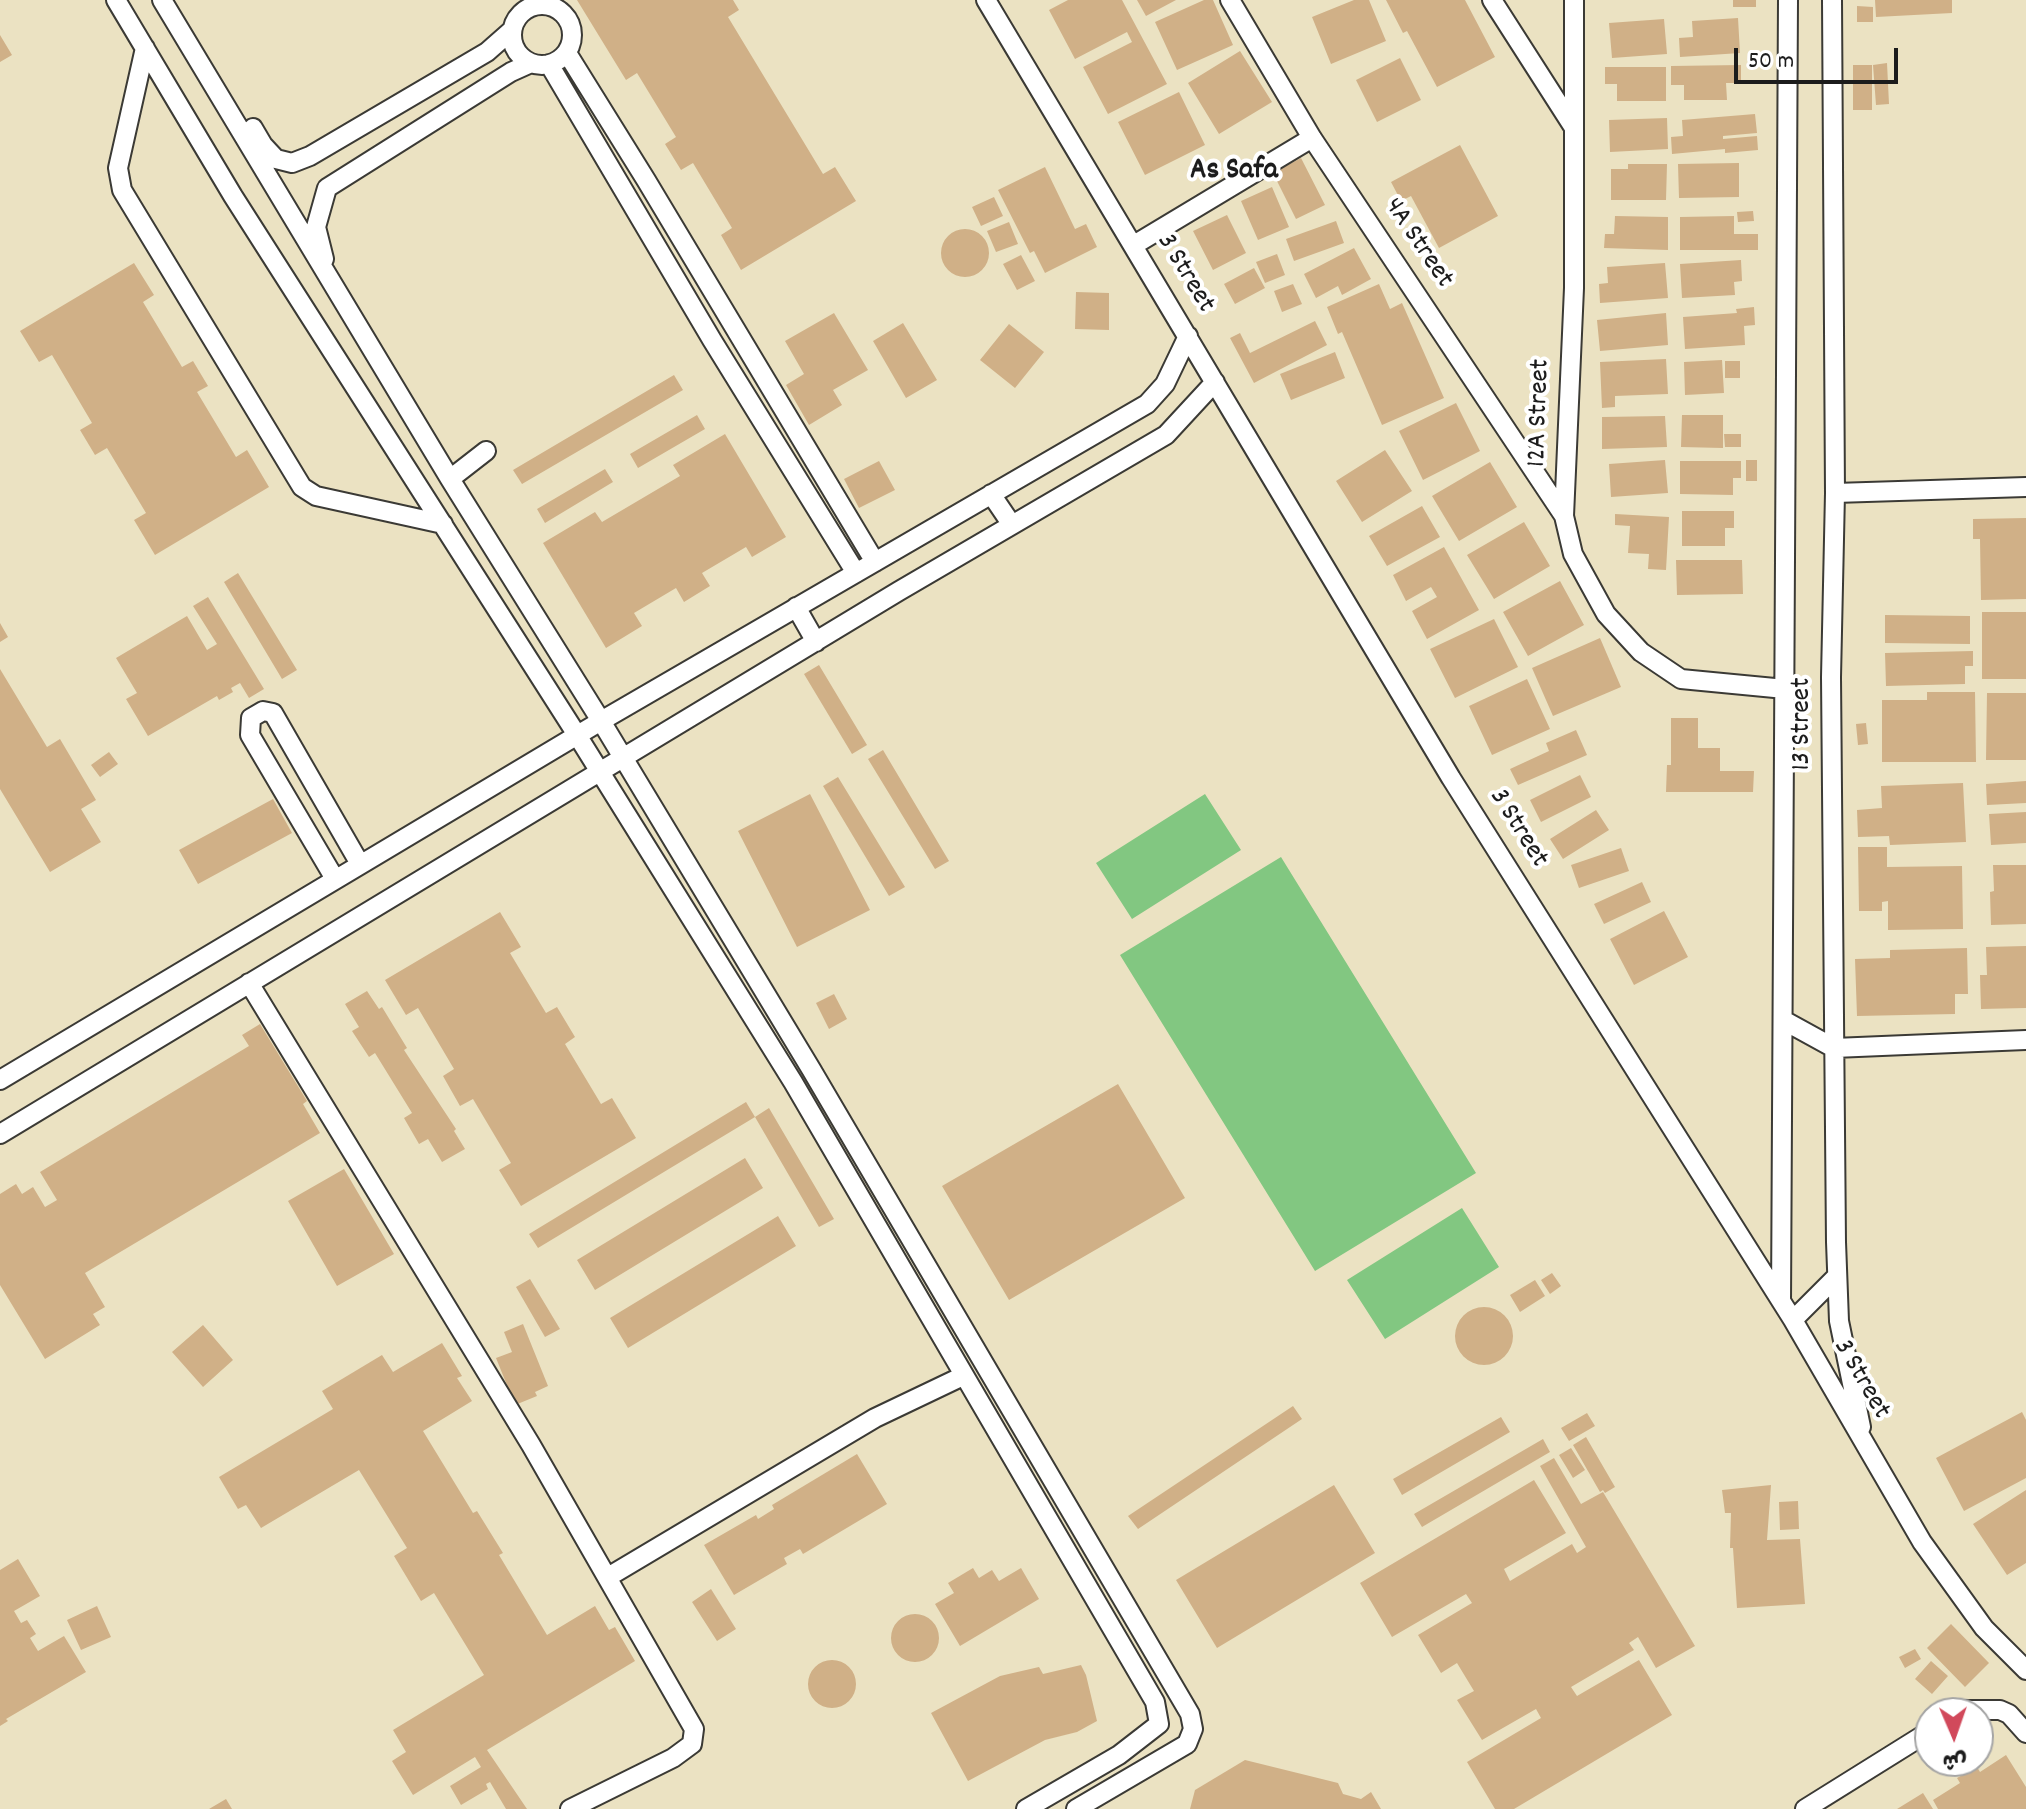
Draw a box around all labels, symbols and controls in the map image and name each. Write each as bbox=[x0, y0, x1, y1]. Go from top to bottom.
scale bar bbox=[1738, 32, 1902, 82]
text: 50 m bbox=[1748, 45, 1794, 79]
district label: As Safa bbox=[1190, 155, 1278, 191]
street label: 4A Street bbox=[1375, 193, 1459, 295]
street label: 3 Street bbox=[1147, 228, 1221, 320]
street label: 12A Street bbox=[1522, 358, 1560, 468]
street label: 13 Street bbox=[1787, 677, 1821, 771]
street label: 3 Street bbox=[1480, 783, 1554, 875]
street label: 3 Street bbox=[1824, 1334, 1896, 1426]
north arrow bbox=[1914, 1697, 1994, 1777]
text: ش bbox=[1942, 1744, 1967, 1775]

